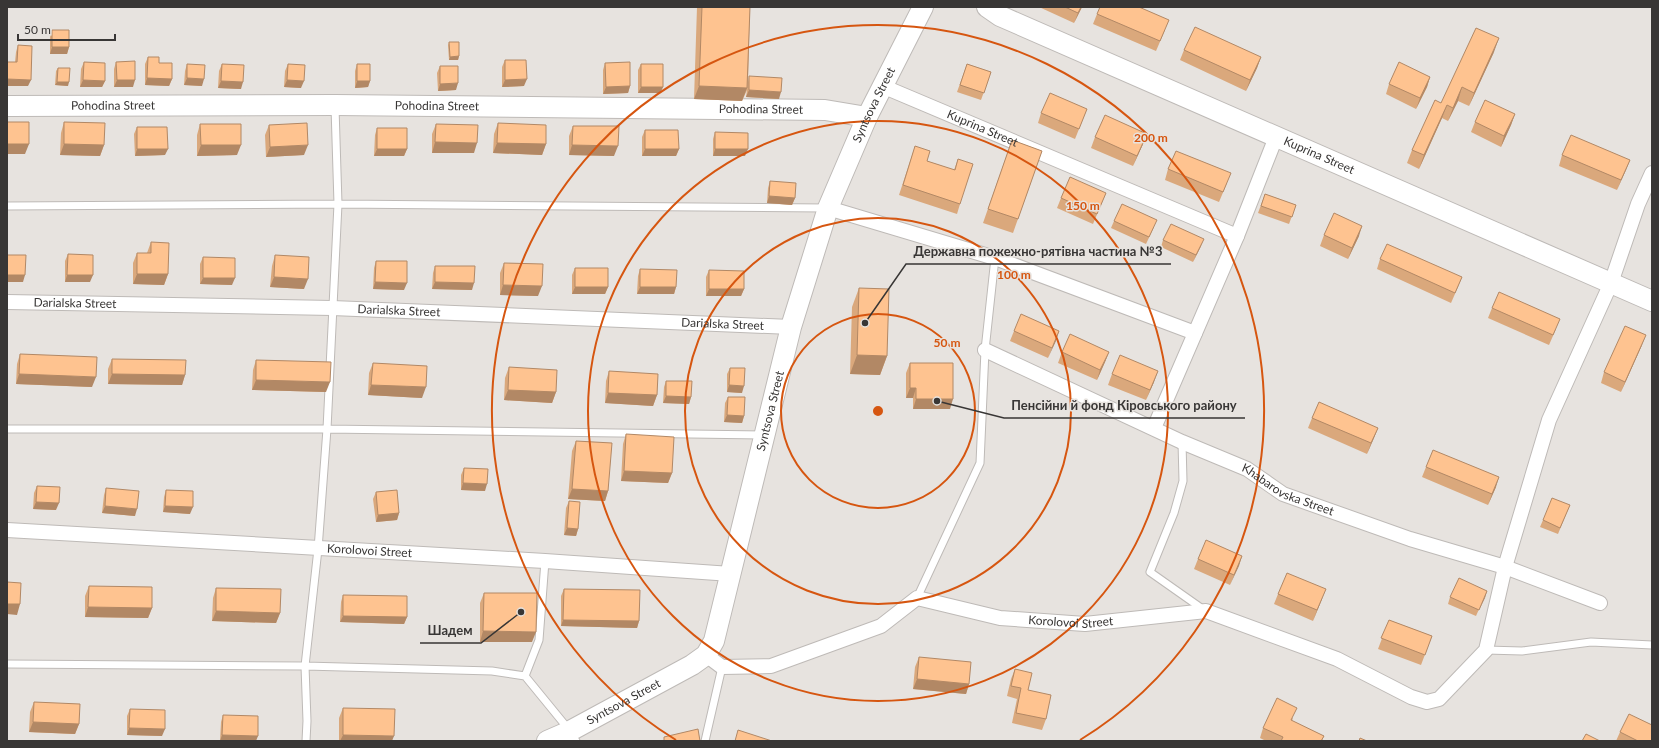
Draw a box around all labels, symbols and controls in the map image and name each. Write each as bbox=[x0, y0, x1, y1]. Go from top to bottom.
scale bar bbox=[18, 16, 115, 42]
text: 50 m bbox=[24, 22, 51, 37]
street label: Syntsova Street bbox=[849, 64, 898, 145]
street label: Pohodina Street bbox=[71, 98, 156, 113]
street label: Pohodina Street bbox=[395, 98, 480, 113]
street label: Pohodina Street bbox=[719, 101, 804, 117]
street label: Kuprina Street bbox=[945, 106, 1021, 150]
text: 200 m bbox=[1134, 130, 1168, 145]
street label: Kuprina Street bbox=[1282, 133, 1358, 177]
text: 150 m bbox=[1066, 198, 1100, 213]
callout: Державна пожежно-рятівна частина №3 bbox=[906, 239, 1171, 264]
text: Державна пожежно-рятівна частина №3 bbox=[914, 243, 1162, 259]
text: 100 m bbox=[997, 267, 1031, 282]
street label: Darialska Street bbox=[33, 294, 117, 311]
street label: Darialska Street bbox=[357, 301, 441, 320]
street label: Darialska Street bbox=[681, 314, 765, 333]
text: 50 m bbox=[934, 335, 960, 350]
street label: Syntsova Street bbox=[753, 369, 787, 452]
callout: Пенсійни й фонд Кіровського району bbox=[1004, 393, 1245, 418]
text: Пенсійни й фонд Кіровського району bbox=[1011, 397, 1237, 413]
centre of rings bbox=[871, 404, 885, 418]
street label: Khabarovska Street bbox=[1240, 460, 1337, 519]
street label: Korolovoi Street bbox=[326, 540, 413, 560]
street label: Korolovoi Street bbox=[1028, 612, 1115, 631]
callout: Шадем bbox=[420, 618, 481, 643]
text: Шадем bbox=[428, 622, 472, 638]
street label: Syntsova Street bbox=[584, 675, 664, 728]

